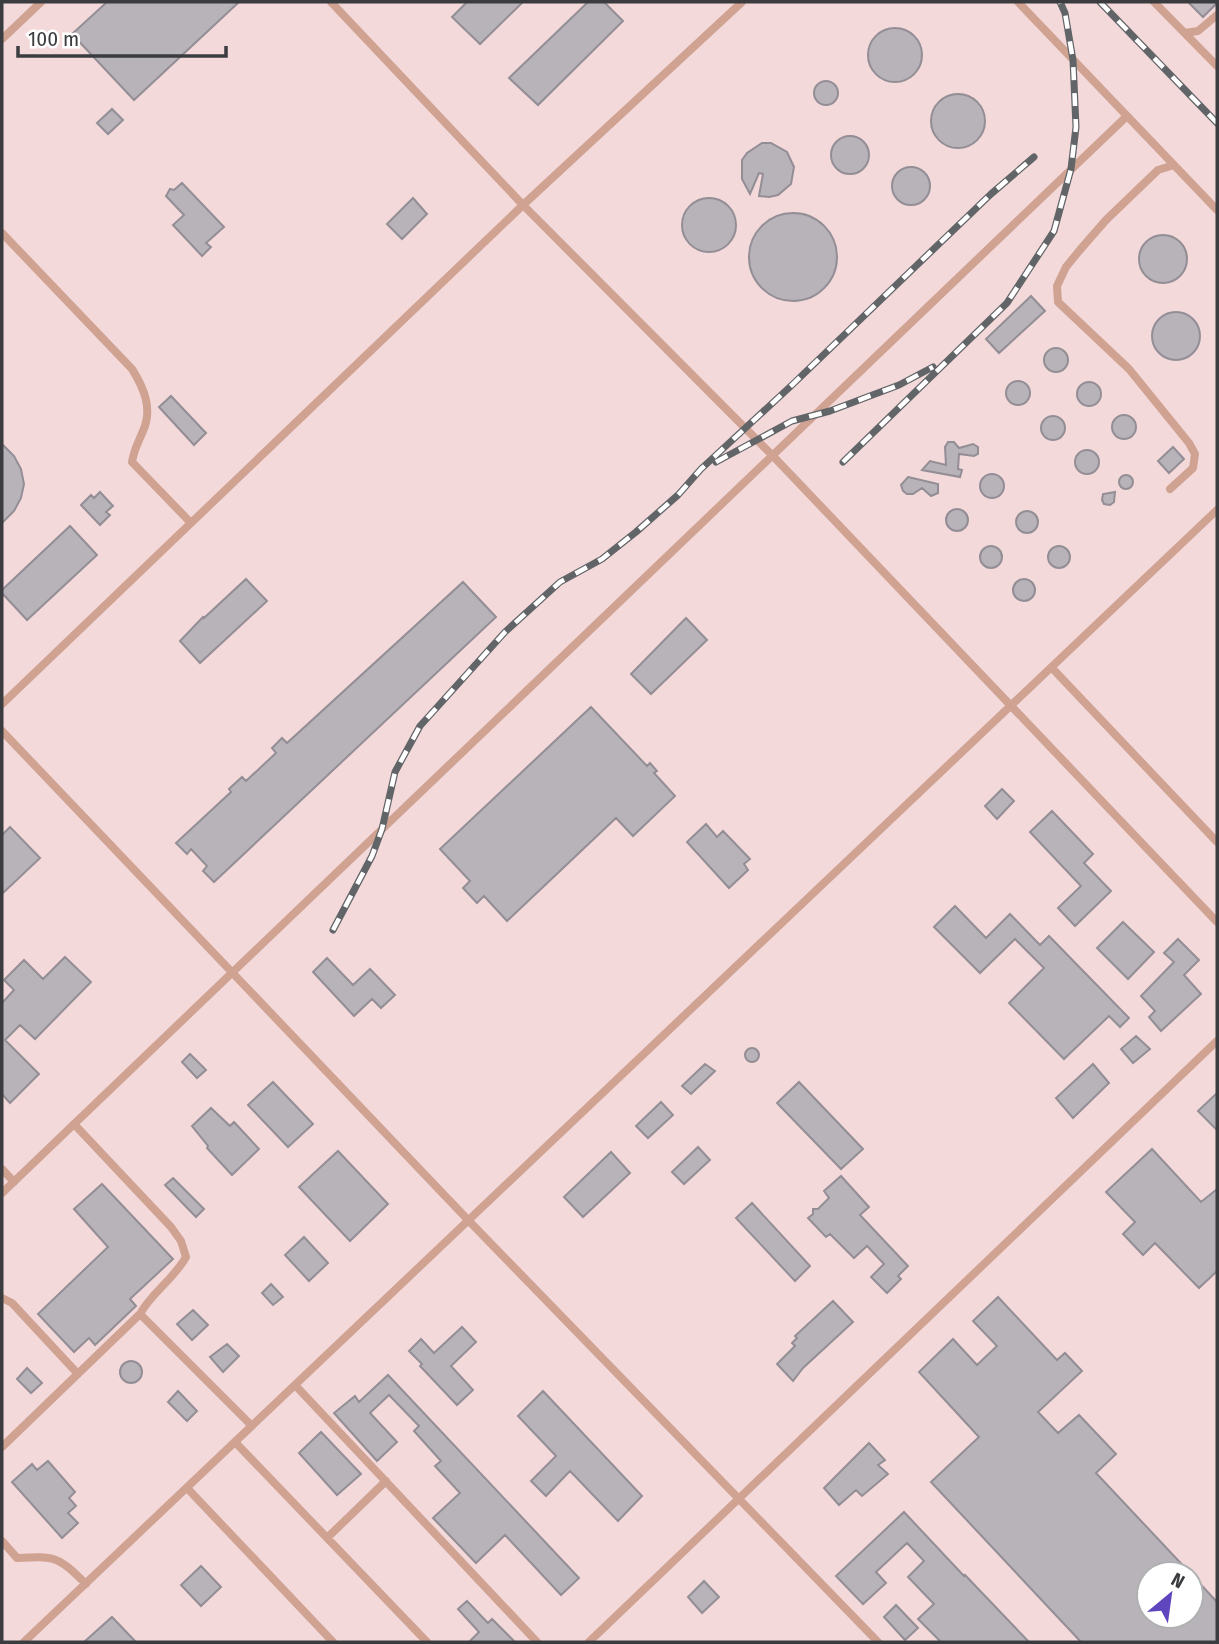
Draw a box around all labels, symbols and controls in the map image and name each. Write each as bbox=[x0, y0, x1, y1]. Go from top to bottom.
scale bar bbox=[18, 14, 226, 58]
text: 100 m bbox=[28, 26, 79, 52]
north arrow bbox=[1135, 1560, 1205, 1630]
text: N bbox=[1167, 1568, 1189, 1593]

